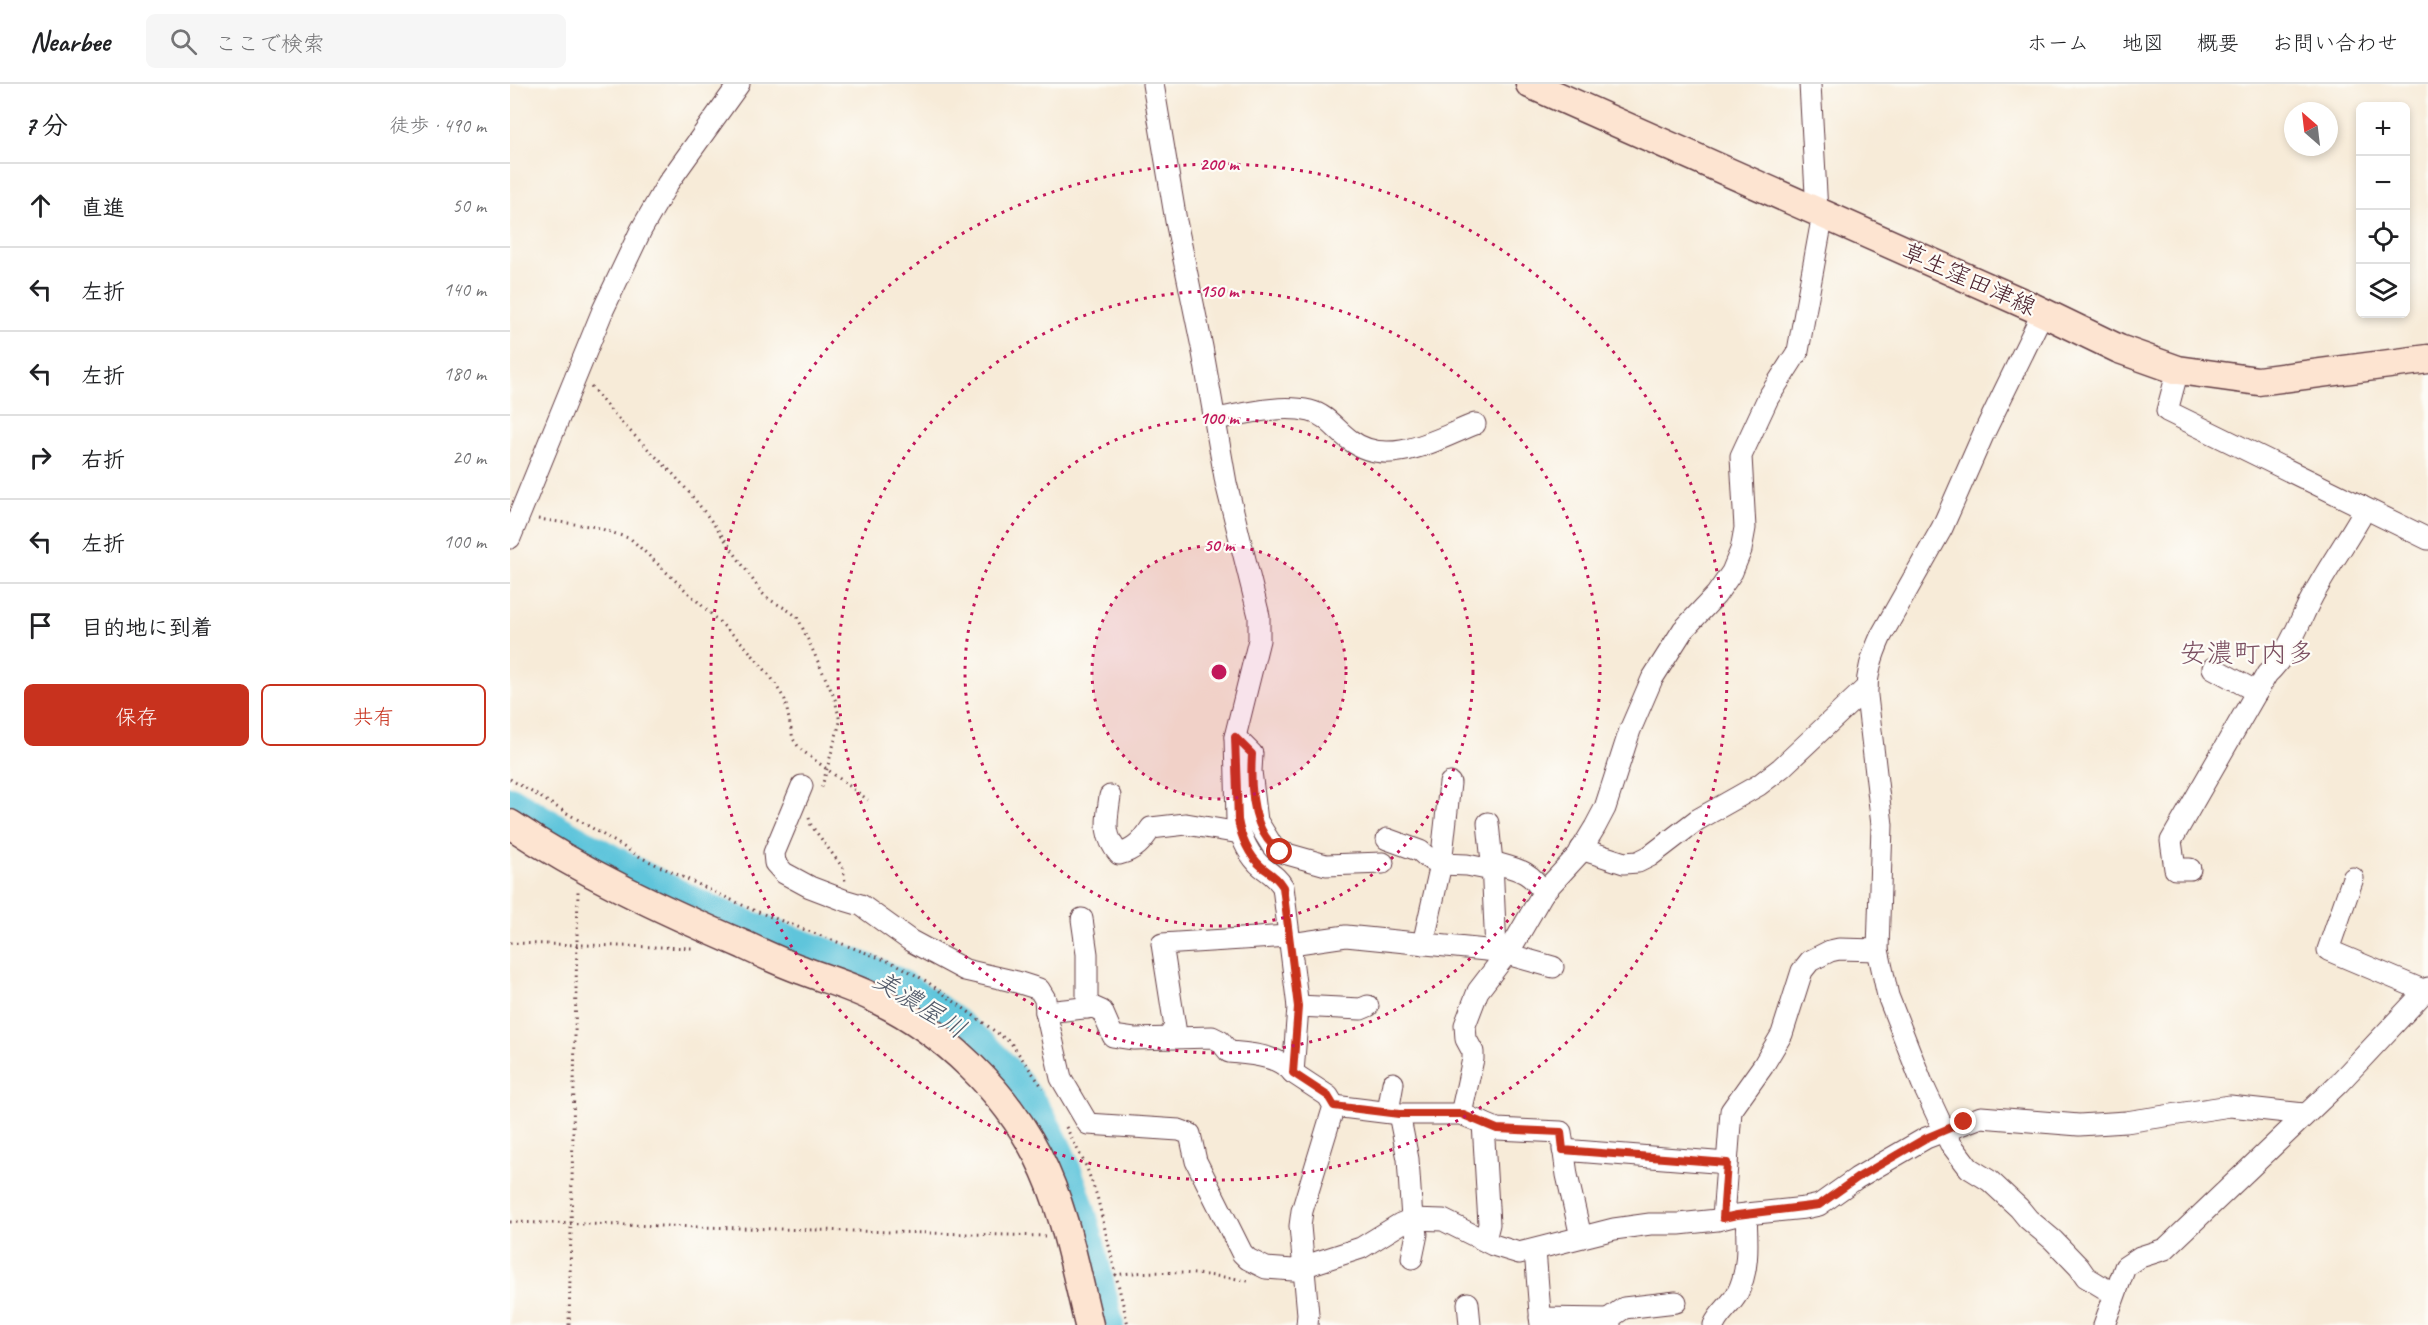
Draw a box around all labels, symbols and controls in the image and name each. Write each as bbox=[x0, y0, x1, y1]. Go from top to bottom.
search box bbox=[146, 14, 566, 68]
text: Nearbee bbox=[30, 24, 110, 59]
icon: search bbox=[167, 25, 200, 58]
text: ここで検索 bbox=[215, 30, 325, 58]
text: ホーム bbox=[2027, 30, 2089, 56]
text: 地図 bbox=[2122, 30, 2164, 56]
text: 概要 bbox=[2197, 30, 2239, 56]
text: お問い合わせ bbox=[2272, 30, 2398, 56]
north arrow bbox=[2284, 102, 2338, 156]
map controls bbox=[2356, 102, 2410, 318]
button: + bbox=[2356, 102, 2410, 156]
text: 7 分 bbox=[24, 109, 68, 142]
text: 徒歩 · 490 m bbox=[390, 113, 486, 138]
text: 200 m bbox=[1200, 153, 1240, 175]
button: − bbox=[2356, 156, 2410, 210]
icon: ahead bbox=[24, 189, 57, 222]
text: 50 m bbox=[452, 193, 486, 218]
text: 直進 bbox=[81, 194, 125, 222]
button: locate bbox=[2356, 210, 2410, 264]
street label: 草生窪田津線 bbox=[1897, 236, 2041, 322]
button: layers bbox=[2356, 264, 2410, 318]
icon: left bbox=[24, 273, 57, 306]
text: 140 m bbox=[443, 277, 486, 302]
text: 左折 bbox=[81, 278, 125, 306]
text: 150 m bbox=[1200, 280, 1240, 302]
icon: left bbox=[24, 357, 57, 390]
text: 180 m bbox=[443, 361, 486, 386]
text: 左折 bbox=[81, 362, 125, 390]
text: 100 m bbox=[1200, 407, 1240, 429]
icon: right bbox=[24, 441, 57, 474]
text: 20 m bbox=[452, 445, 486, 470]
text: 右折 bbox=[81, 446, 125, 474]
icon: left bbox=[24, 525, 57, 558]
text: 100 m bbox=[443, 529, 486, 554]
text: 左折 bbox=[81, 530, 125, 558]
text: 50 m bbox=[1204, 534, 1236, 556]
icon: arrive bbox=[24, 609, 57, 642]
text: 目的地に到着 bbox=[81, 614, 213, 642]
district label: 安濃町内多 bbox=[2180, 636, 2315, 670]
centre of rings bbox=[1209, 662, 1229, 682]
button: 保存 bbox=[24, 684, 249, 746]
button: 共有 bbox=[261, 684, 486, 746]
route start bbox=[1266, 838, 1292, 864]
water label: 美濃屋川 bbox=[867, 963, 973, 1046]
route end bbox=[1950, 1108, 1976, 1134]

